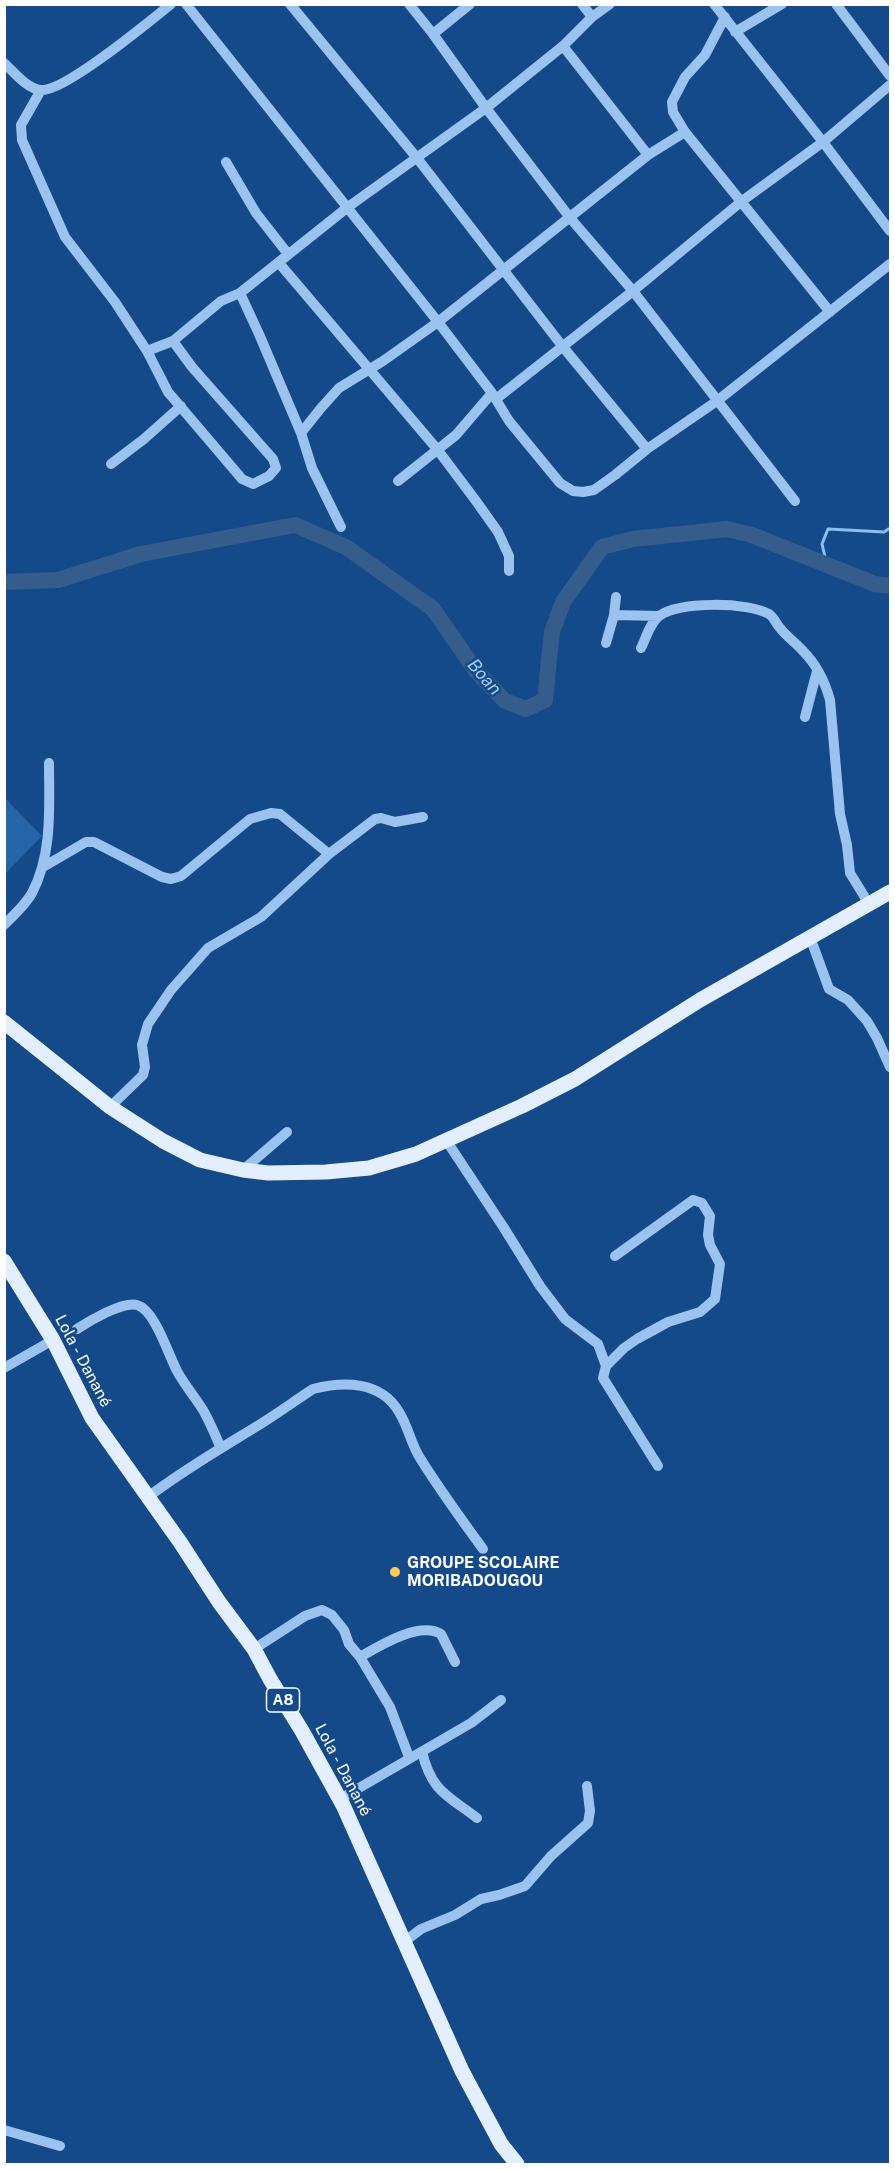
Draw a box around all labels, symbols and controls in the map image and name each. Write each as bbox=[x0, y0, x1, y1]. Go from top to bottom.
water label: Boan bbox=[462, 654, 506, 700]
street label: Lola - Danané bbox=[51, 1312, 115, 1410]
place label: GROUPE SCOLAIRE MORIBADOUGOU bbox=[407, 1553, 560, 1591]
marker: GROUPE SCOLAIRE MORIBADOUGOU bbox=[388, 1565, 402, 1579]
road number: A8 bbox=[266, 1688, 300, 1712]
street label: Lola - Danané bbox=[311, 1721, 375, 1819]

